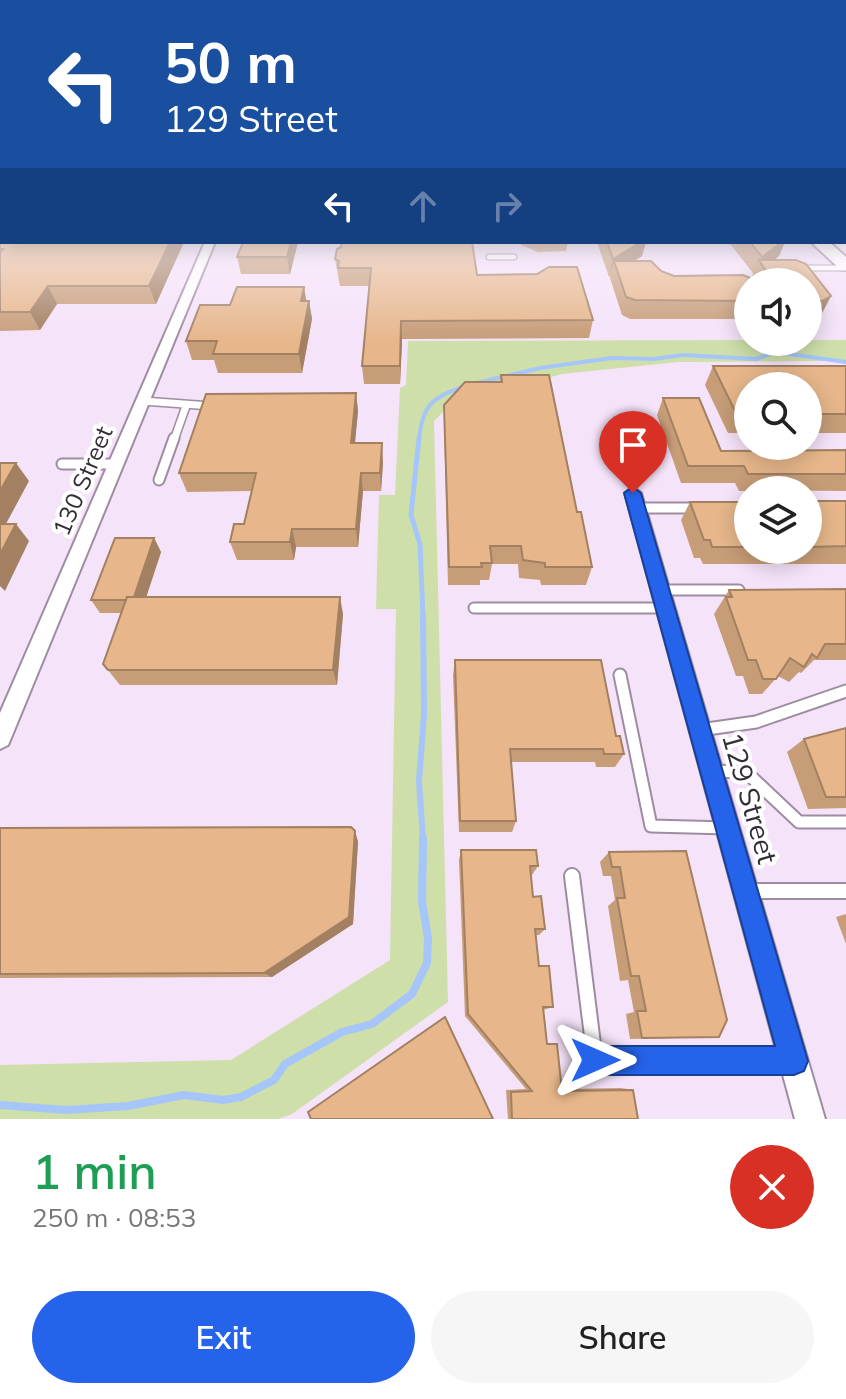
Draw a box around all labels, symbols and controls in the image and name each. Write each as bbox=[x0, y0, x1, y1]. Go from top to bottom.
text: 50 m bbox=[164, 27, 297, 97]
icon: left bbox=[32, 32, 136, 136]
text: 129 Street bbox=[164, 96, 338, 141]
icon: left bbox=[317, 184, 361, 228]
icon: ahead bbox=[401, 184, 445, 228]
icon: right bbox=[485, 184, 529, 228]
map controls bbox=[734, 268, 822, 564]
button: sound bbox=[734, 268, 822, 356]
button: search bbox=[734, 372, 822, 460]
pin bbox=[599, 411, 667, 493]
street label: 130 Street bbox=[46, 421, 119, 540]
icon: arrive bbox=[611, 423, 655, 467]
button: layers bbox=[734, 476, 822, 564]
street label: 129 Street bbox=[715, 728, 786, 868]
position arrow bbox=[553, 1018, 637, 1102]
text: 1 min bbox=[32, 1141, 157, 1201]
button: close bbox=[730, 1145, 814, 1229]
text: 250 m · 08:53 bbox=[32, 1201, 196, 1234]
button: Exit bbox=[32, 1291, 415, 1383]
button: Share bbox=[431, 1291, 814, 1383]

